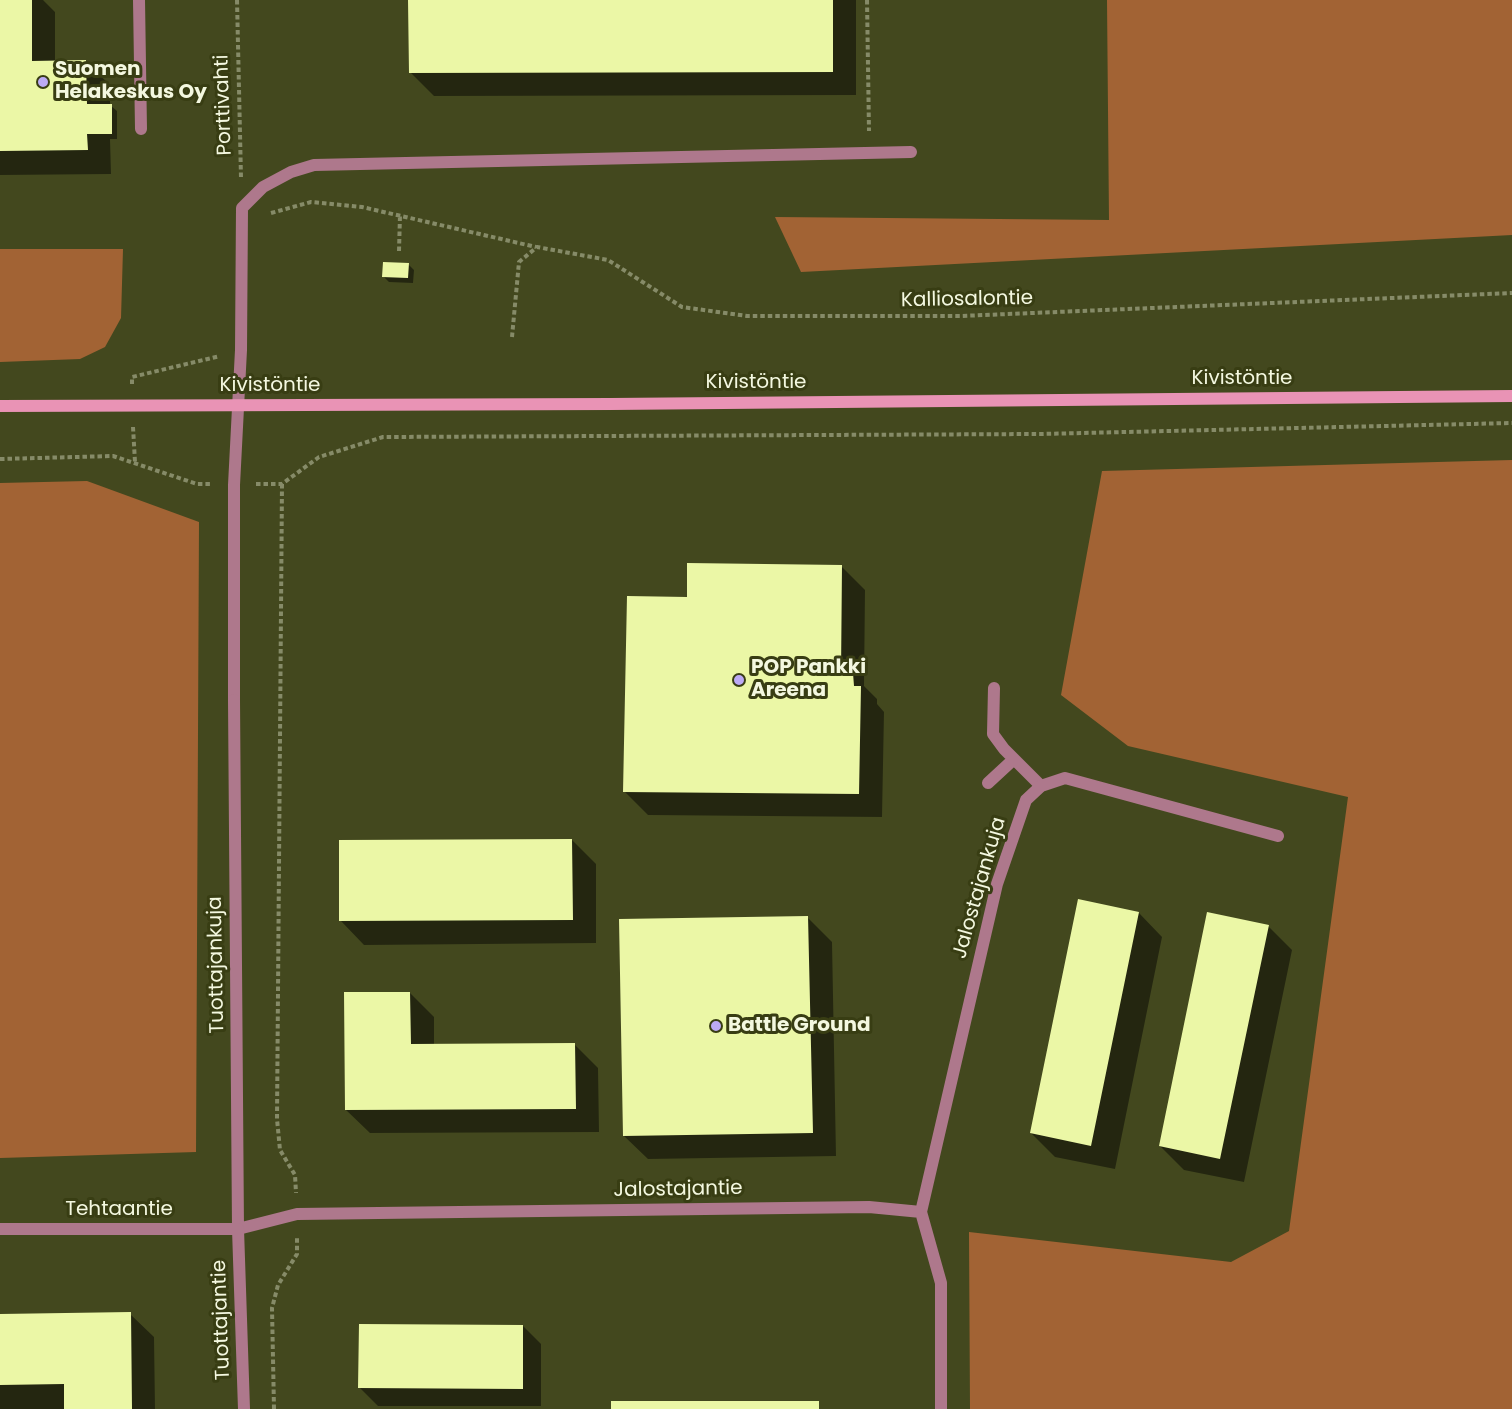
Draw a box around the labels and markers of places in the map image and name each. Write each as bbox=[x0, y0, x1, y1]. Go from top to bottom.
place label: Suomen Helakeskus Oy bbox=[55, 58, 207, 105]
marker: Suomen Helakeskus Oy bbox=[36, 75, 50, 89]
place label: POP Pankki Areena bbox=[751, 656, 866, 703]
marker: POP Pankki Areena bbox=[732, 673, 746, 687]
place label: Battle Ground bbox=[728, 1014, 871, 1038]
marker: Battle Ground bbox=[709, 1019, 723, 1033]

